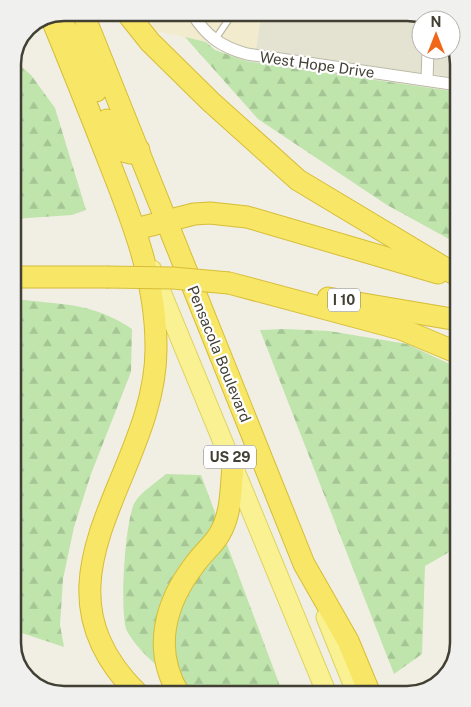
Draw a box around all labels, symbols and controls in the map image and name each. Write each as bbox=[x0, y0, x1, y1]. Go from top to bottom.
north arrow bbox=[411, 10, 461, 60]
text: N bbox=[431, 14, 441, 30]
street label: West Hope Drive bbox=[259, 48, 376, 81]
street label: Pensacola Boulevard bbox=[184, 283, 255, 425]
road number: I 10 bbox=[328, 288, 360, 312]
road number: US 29 bbox=[204, 446, 256, 468]

